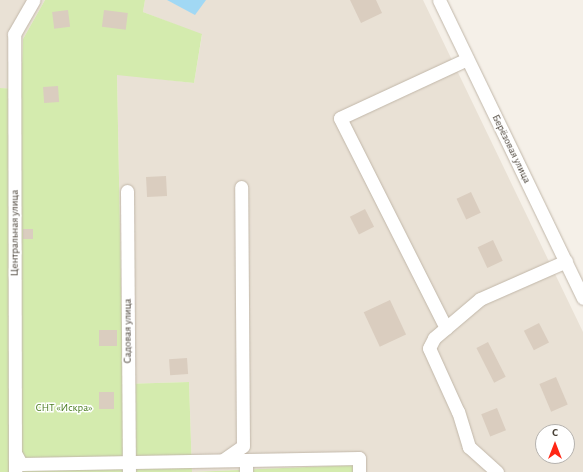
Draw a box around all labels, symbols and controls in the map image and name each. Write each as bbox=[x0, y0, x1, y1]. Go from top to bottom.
street label: Берёзовая улица bbox=[489, 113, 533, 185]
street label: Центральная улица bbox=[8, 190, 22, 276]
street label: Садовая улица bbox=[121, 298, 135, 364]
park label: СНТ «Искра» bbox=[35, 401, 93, 415]
north arrow bbox=[535, 424, 575, 464]
text: С bbox=[552, 427, 558, 438]

